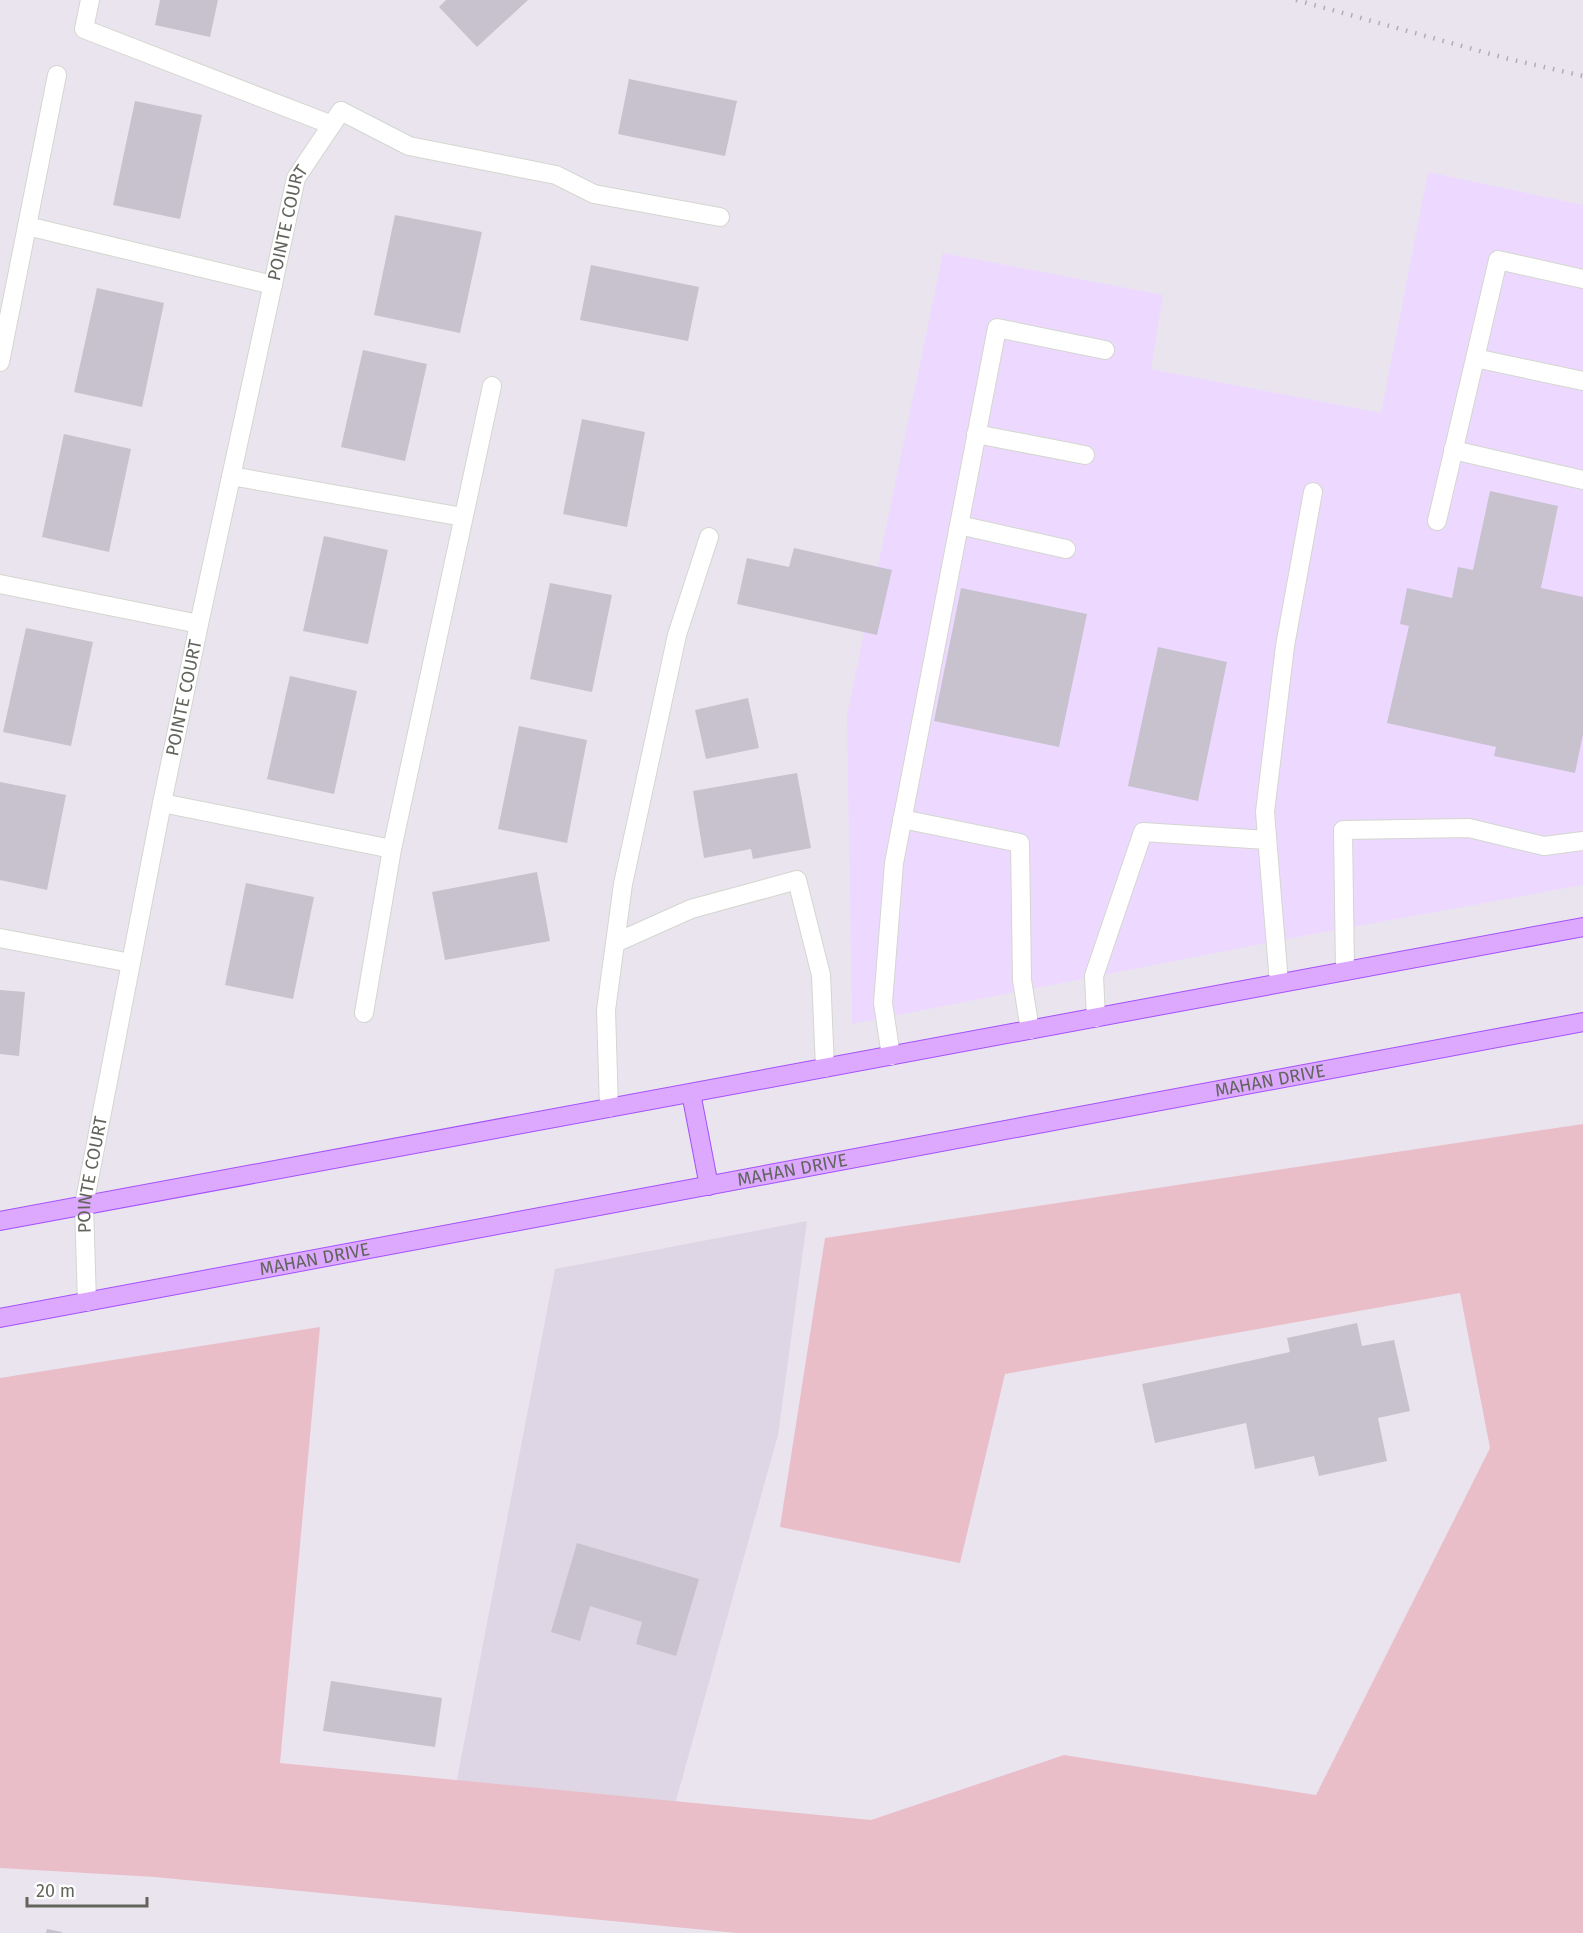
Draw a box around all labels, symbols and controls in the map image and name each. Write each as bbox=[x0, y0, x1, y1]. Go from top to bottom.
street label: POINTE COURT bbox=[263, 160, 313, 283]
street label: POINTE COURT bbox=[161, 637, 207, 758]
street label: MAHAN DRIVE bbox=[1213, 1059, 1327, 1102]
street label: POINTE COURT bbox=[73, 1114, 112, 1233]
street label: MAHAN DRIVE bbox=[735, 1149, 849, 1191]
street label: MAHAN DRIVE bbox=[258, 1238, 371, 1280]
scale bar bbox=[27, 1870, 147, 1908]
text: 20 m bbox=[36, 1880, 75, 1902]

